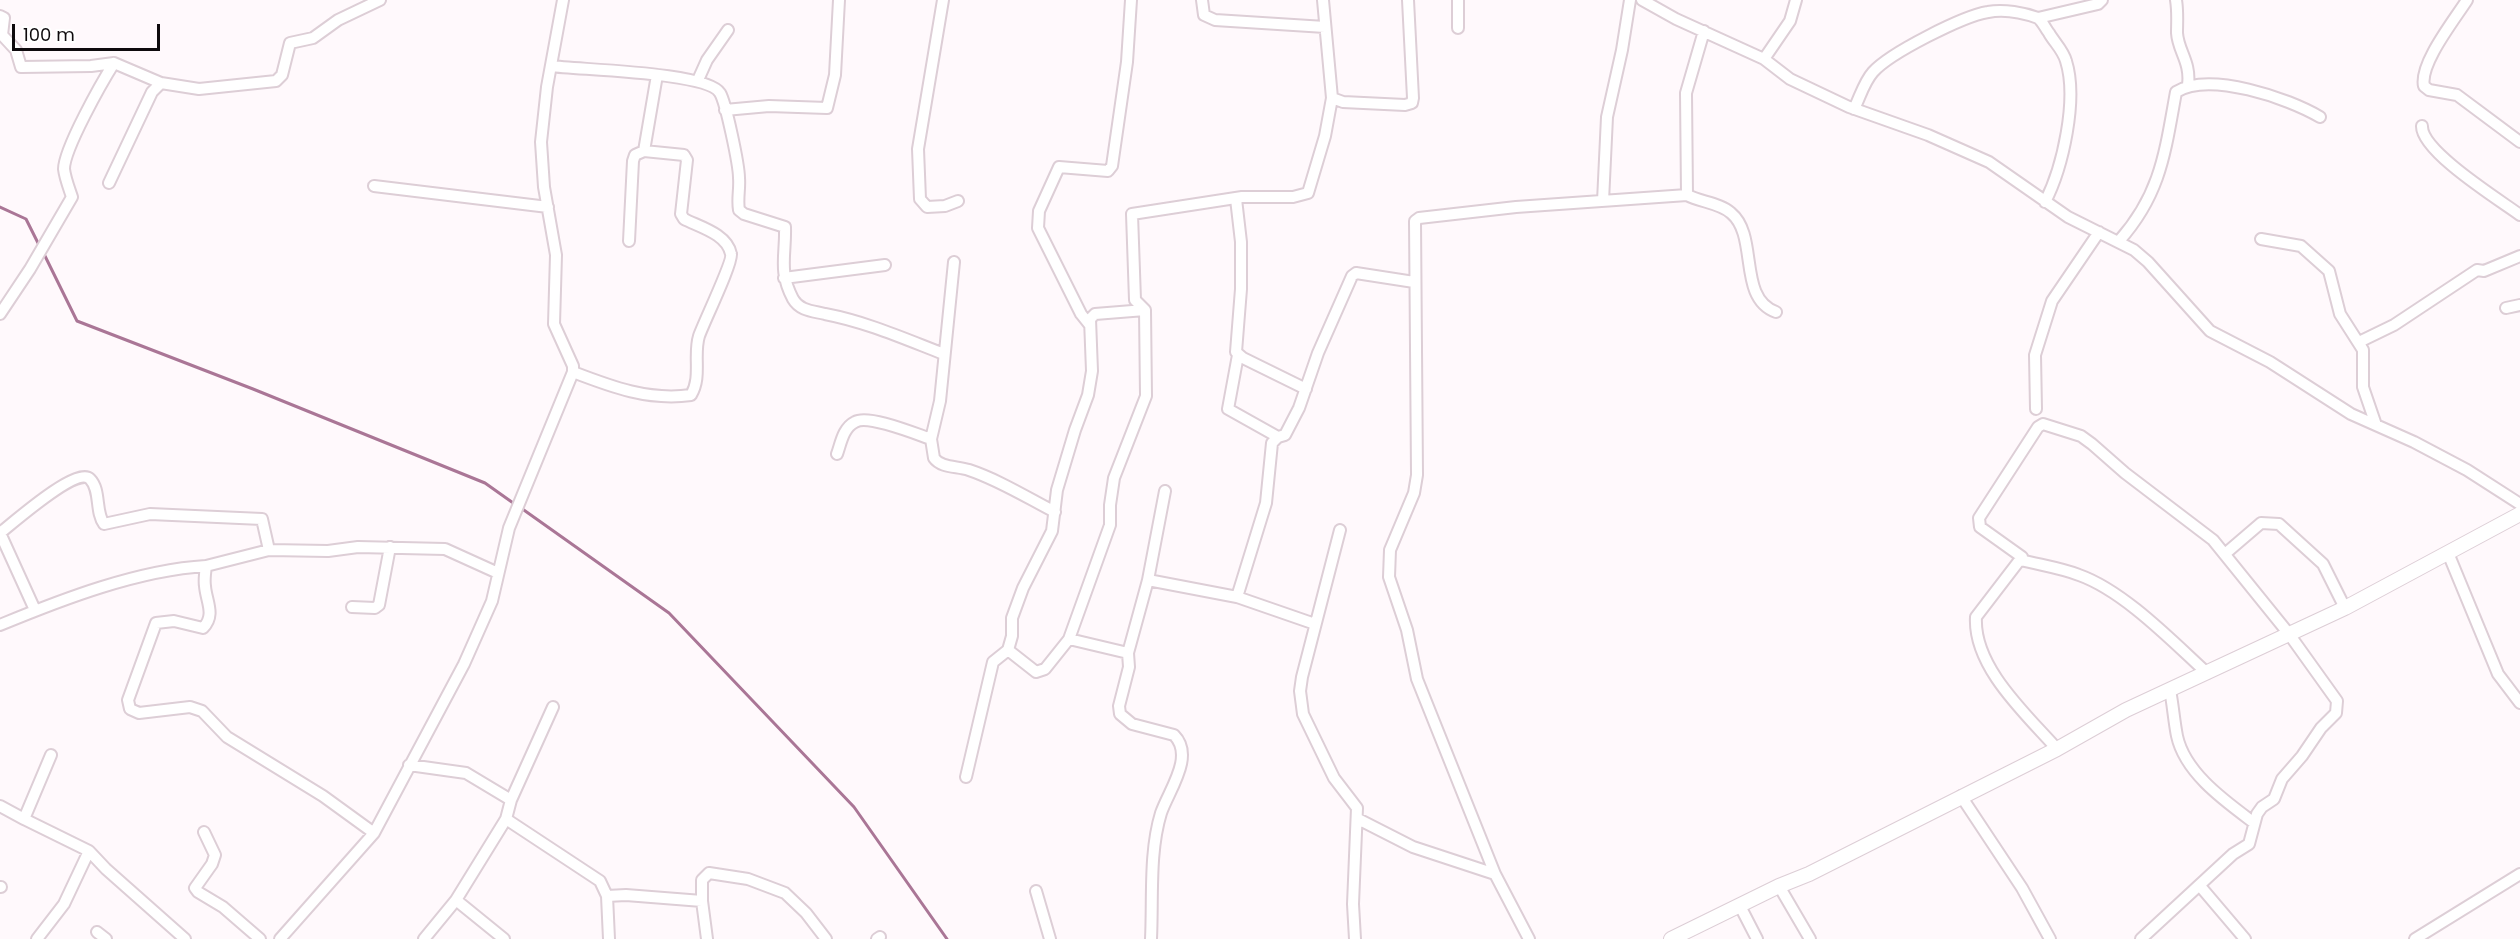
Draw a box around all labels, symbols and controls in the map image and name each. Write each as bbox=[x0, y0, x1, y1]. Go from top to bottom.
scale bar bbox=[15, 12, 164, 50]
text: 100 m bbox=[23, 22, 75, 47]

